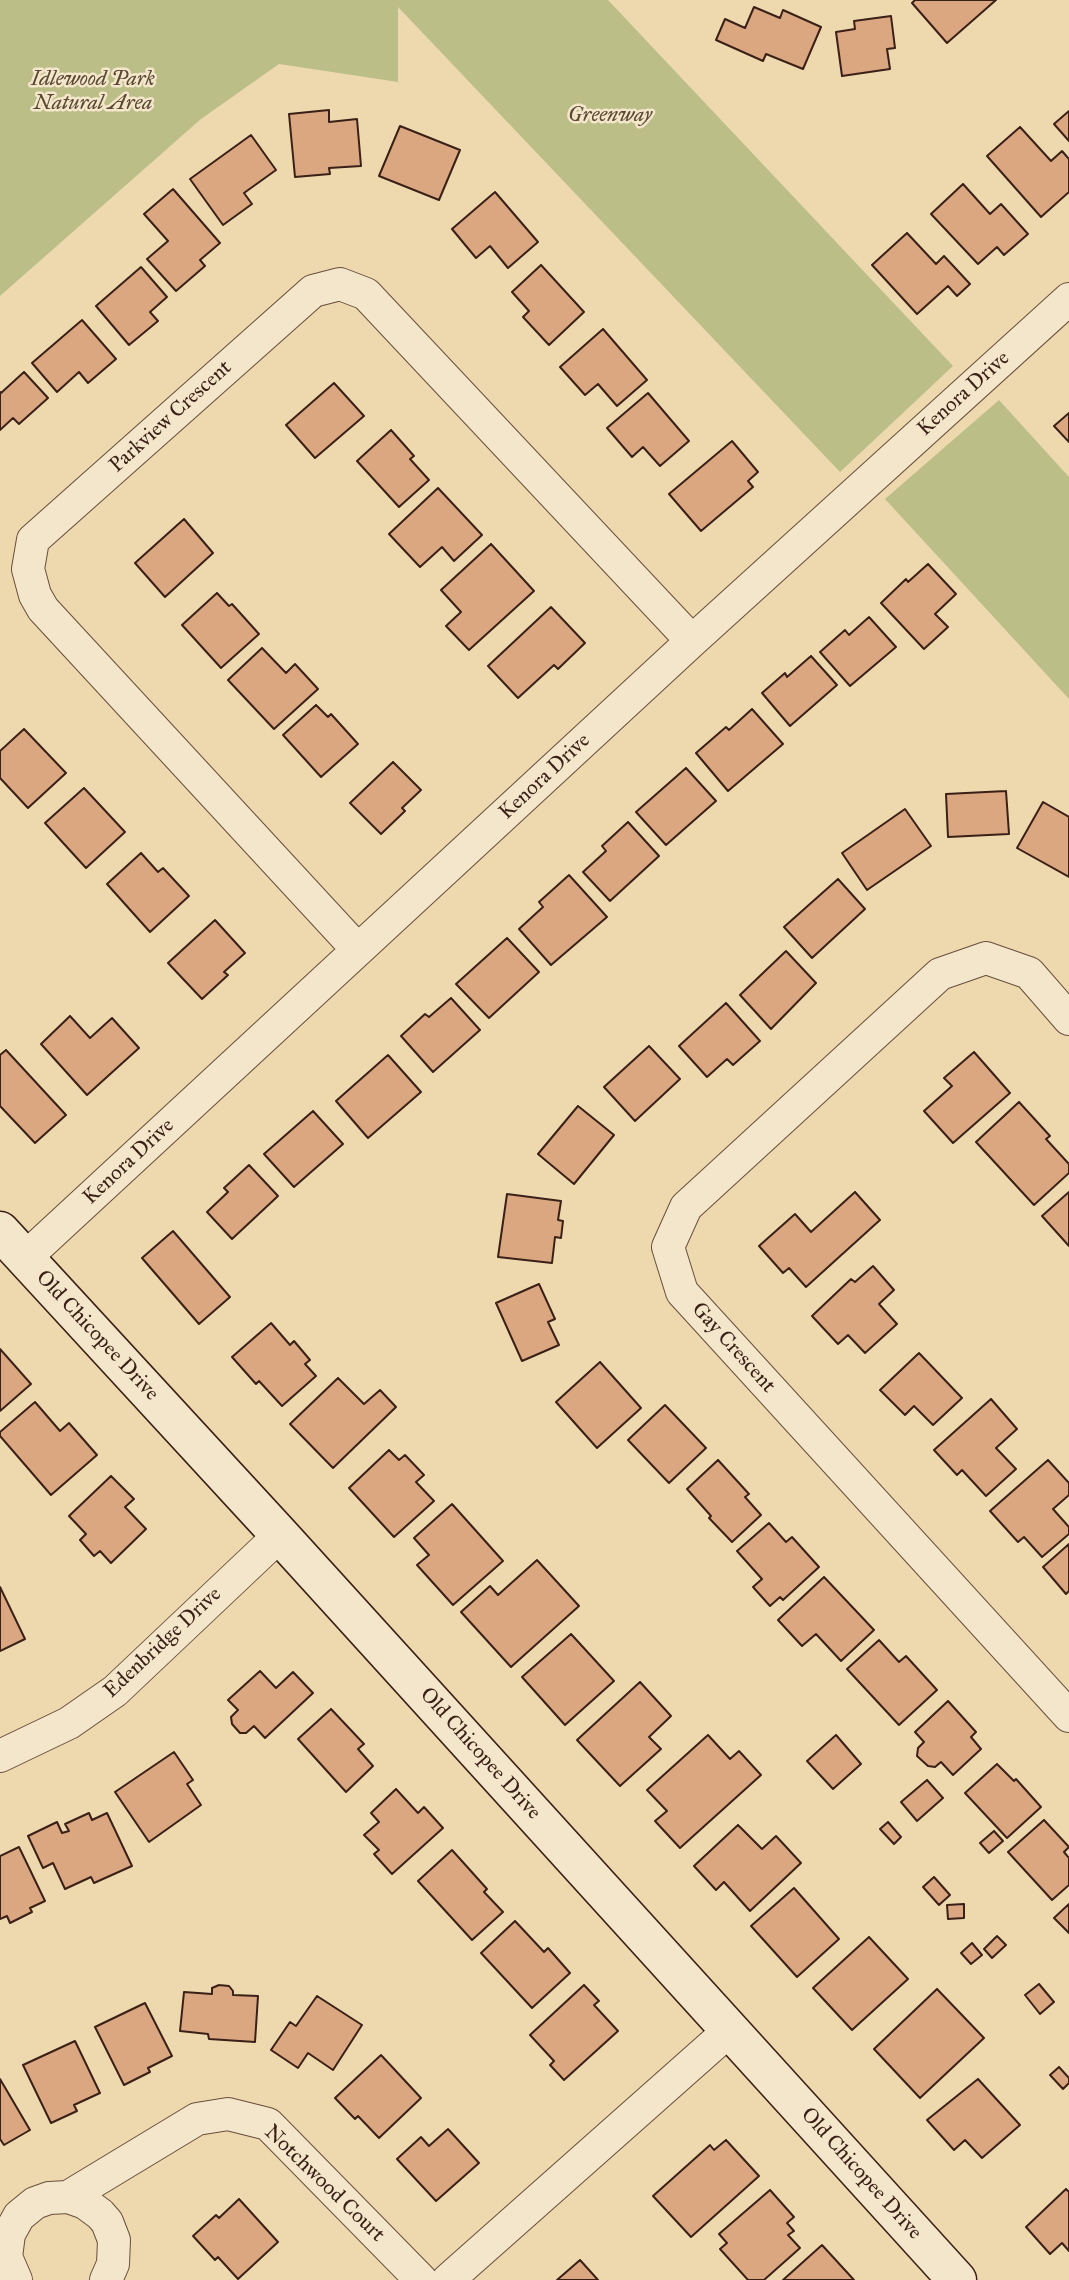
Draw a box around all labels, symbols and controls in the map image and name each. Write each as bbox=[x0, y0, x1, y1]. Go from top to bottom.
park label: Idlewood Park Natural Area bbox=[31, 67, 155, 117]
park label: Greenway bbox=[568, 103, 652, 129]
street label: Kenora Drive bbox=[913, 346, 1015, 442]
street label: Parkview Crescent bbox=[105, 356, 237, 478]
street label: Kenora Drive bbox=[494, 728, 596, 826]
street label: Kenora Drive bbox=[78, 1113, 180, 1211]
street label: Old Chicopee Drive bbox=[30, 1266, 164, 1406]
street label: Gay Crescent bbox=[686, 1298, 780, 1398]
street label: Edenbridge Drive bbox=[99, 1582, 227, 1704]
street label: Old Chicopee Drive bbox=[414, 1683, 546, 1825]
street label: Old Chicopee Drive bbox=[795, 2103, 927, 2245]
street label: Notchwood Court bbox=[259, 2120, 389, 2248]

